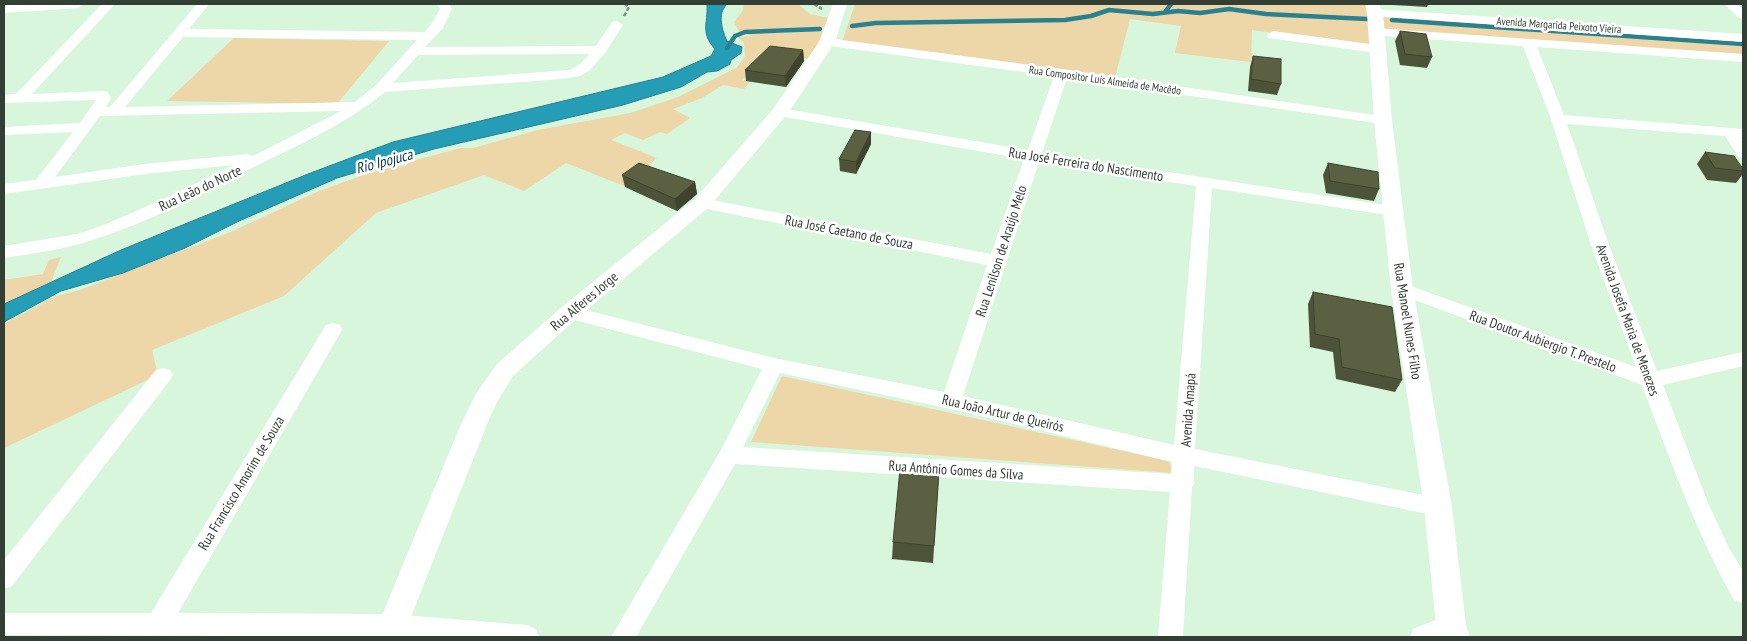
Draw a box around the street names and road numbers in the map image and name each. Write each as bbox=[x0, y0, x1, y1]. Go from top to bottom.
street label: Avenida Margarida Peixoto Vieira bbox=[1496, 14, 1622, 36]
street label: Rua Compositor Luís Almeida de Macêdo bbox=[1028, 62, 1182, 98]
street label: Rua José Ferreira do Nascimento bbox=[1007, 143, 1165, 185]
street label: Rua Leão do Norte bbox=[156, 161, 244, 215]
street label: Rua Lenilson de Araújo Melo bbox=[971, 183, 1031, 319]
street label: Rua José Caetano de Souza bbox=[783, 211, 915, 253]
street label: Avenida Josefa Maria de Menezes bbox=[1592, 242, 1664, 398]
street label: Rua Manoel Nunes Filho bbox=[1390, 262, 1426, 380]
street label: Rua Alferes Jorge bbox=[547, 267, 622, 334]
street label: Rua Doutor Aubiergio T. Prestelo bbox=[1467, 306, 1619, 376]
street label: Avenida Amapá bbox=[1176, 373, 1200, 447]
street label: Rua João Artur de Queirós bbox=[940, 390, 1066, 436]
street label: Rua Francisco Amorim de Souza bbox=[194, 413, 288, 553]
street label: Rua Antônio Gomes da Silva bbox=[888, 456, 1024, 484]

